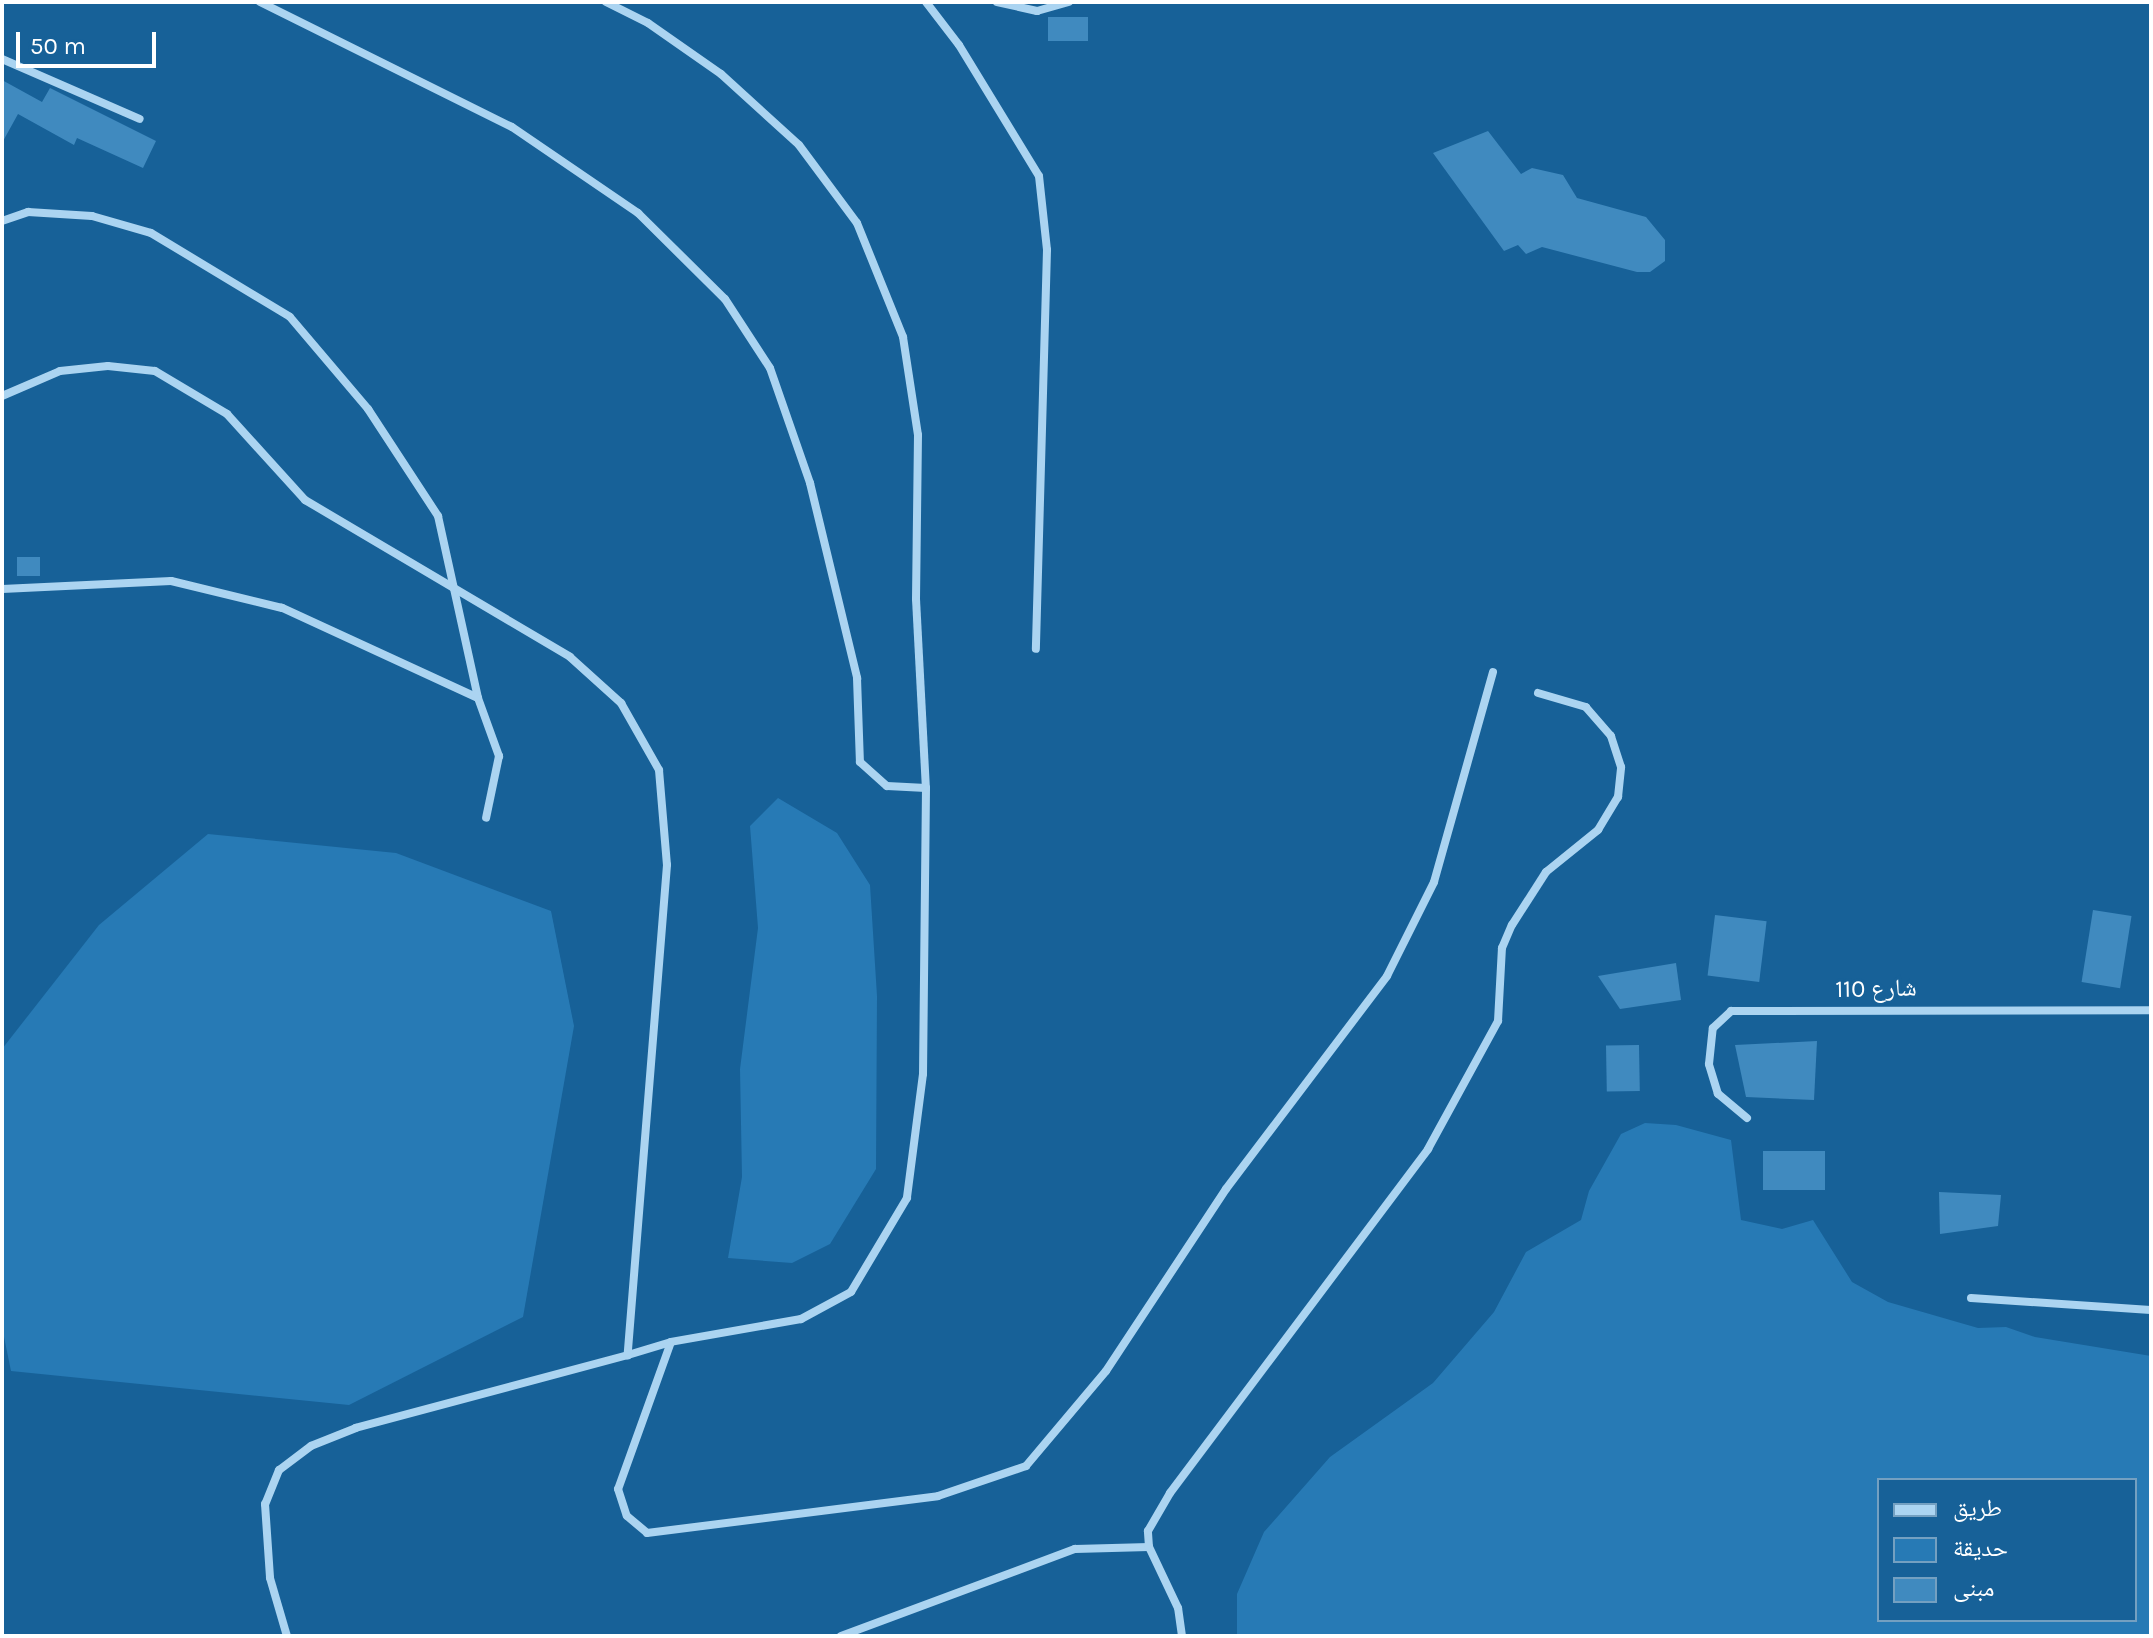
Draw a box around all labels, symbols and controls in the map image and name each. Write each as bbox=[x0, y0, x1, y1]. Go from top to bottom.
scale bar bbox=[20, 16, 160, 66]
text: 50 m bbox=[30, 32, 86, 60]
street label: شارع 110 bbox=[1835, 974, 1917, 1004]
legend bbox=[1877, 1478, 2137, 1622]
text: طريق bbox=[1953, 1494, 2002, 1522]
text: حديقة bbox=[1953, 1534, 2008, 1562]
text: مبنى bbox=[1953, 1574, 1994, 1602]

